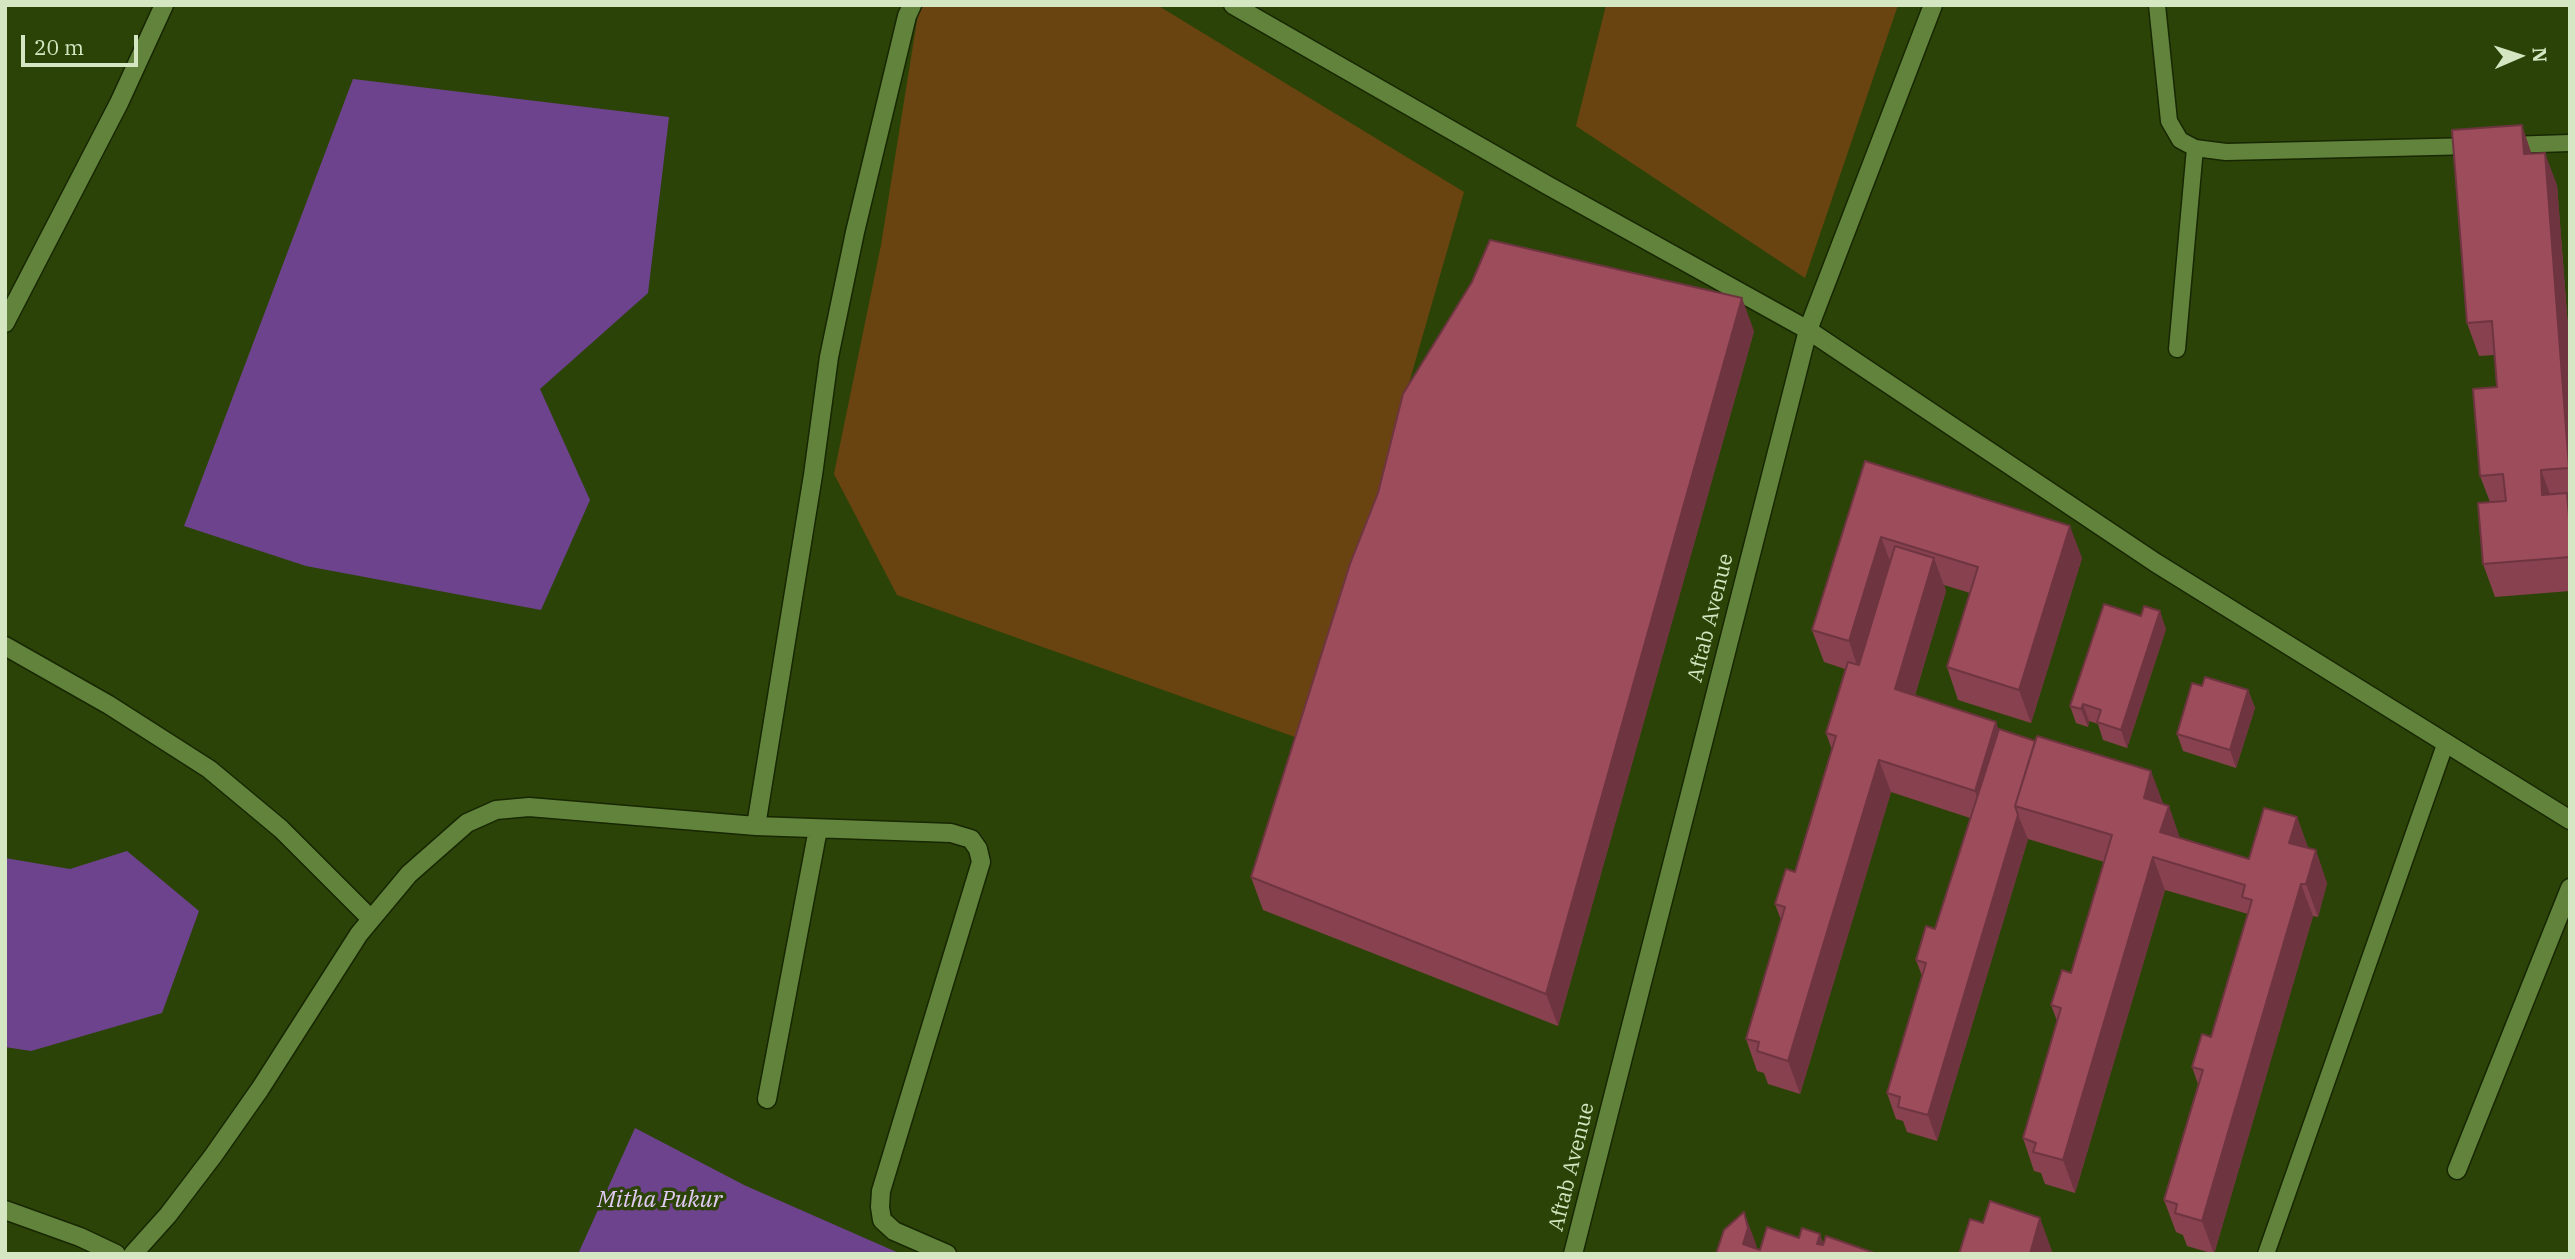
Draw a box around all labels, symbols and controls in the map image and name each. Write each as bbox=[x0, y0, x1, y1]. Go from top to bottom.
scale bar bbox=[24, 21, 142, 65]
north arrow bbox=[2484, 21, 2554, 91]
text: 20 m bbox=[34, 33, 84, 61]
text: N bbox=[2528, 47, 2552, 63]
street label: Aftab Avenue bbox=[1683, 551, 1739, 685]
street label: Aftab Avenue bbox=[1544, 1100, 1600, 1234]
water label: Mitha Pukur bbox=[597, 1186, 723, 1214]

